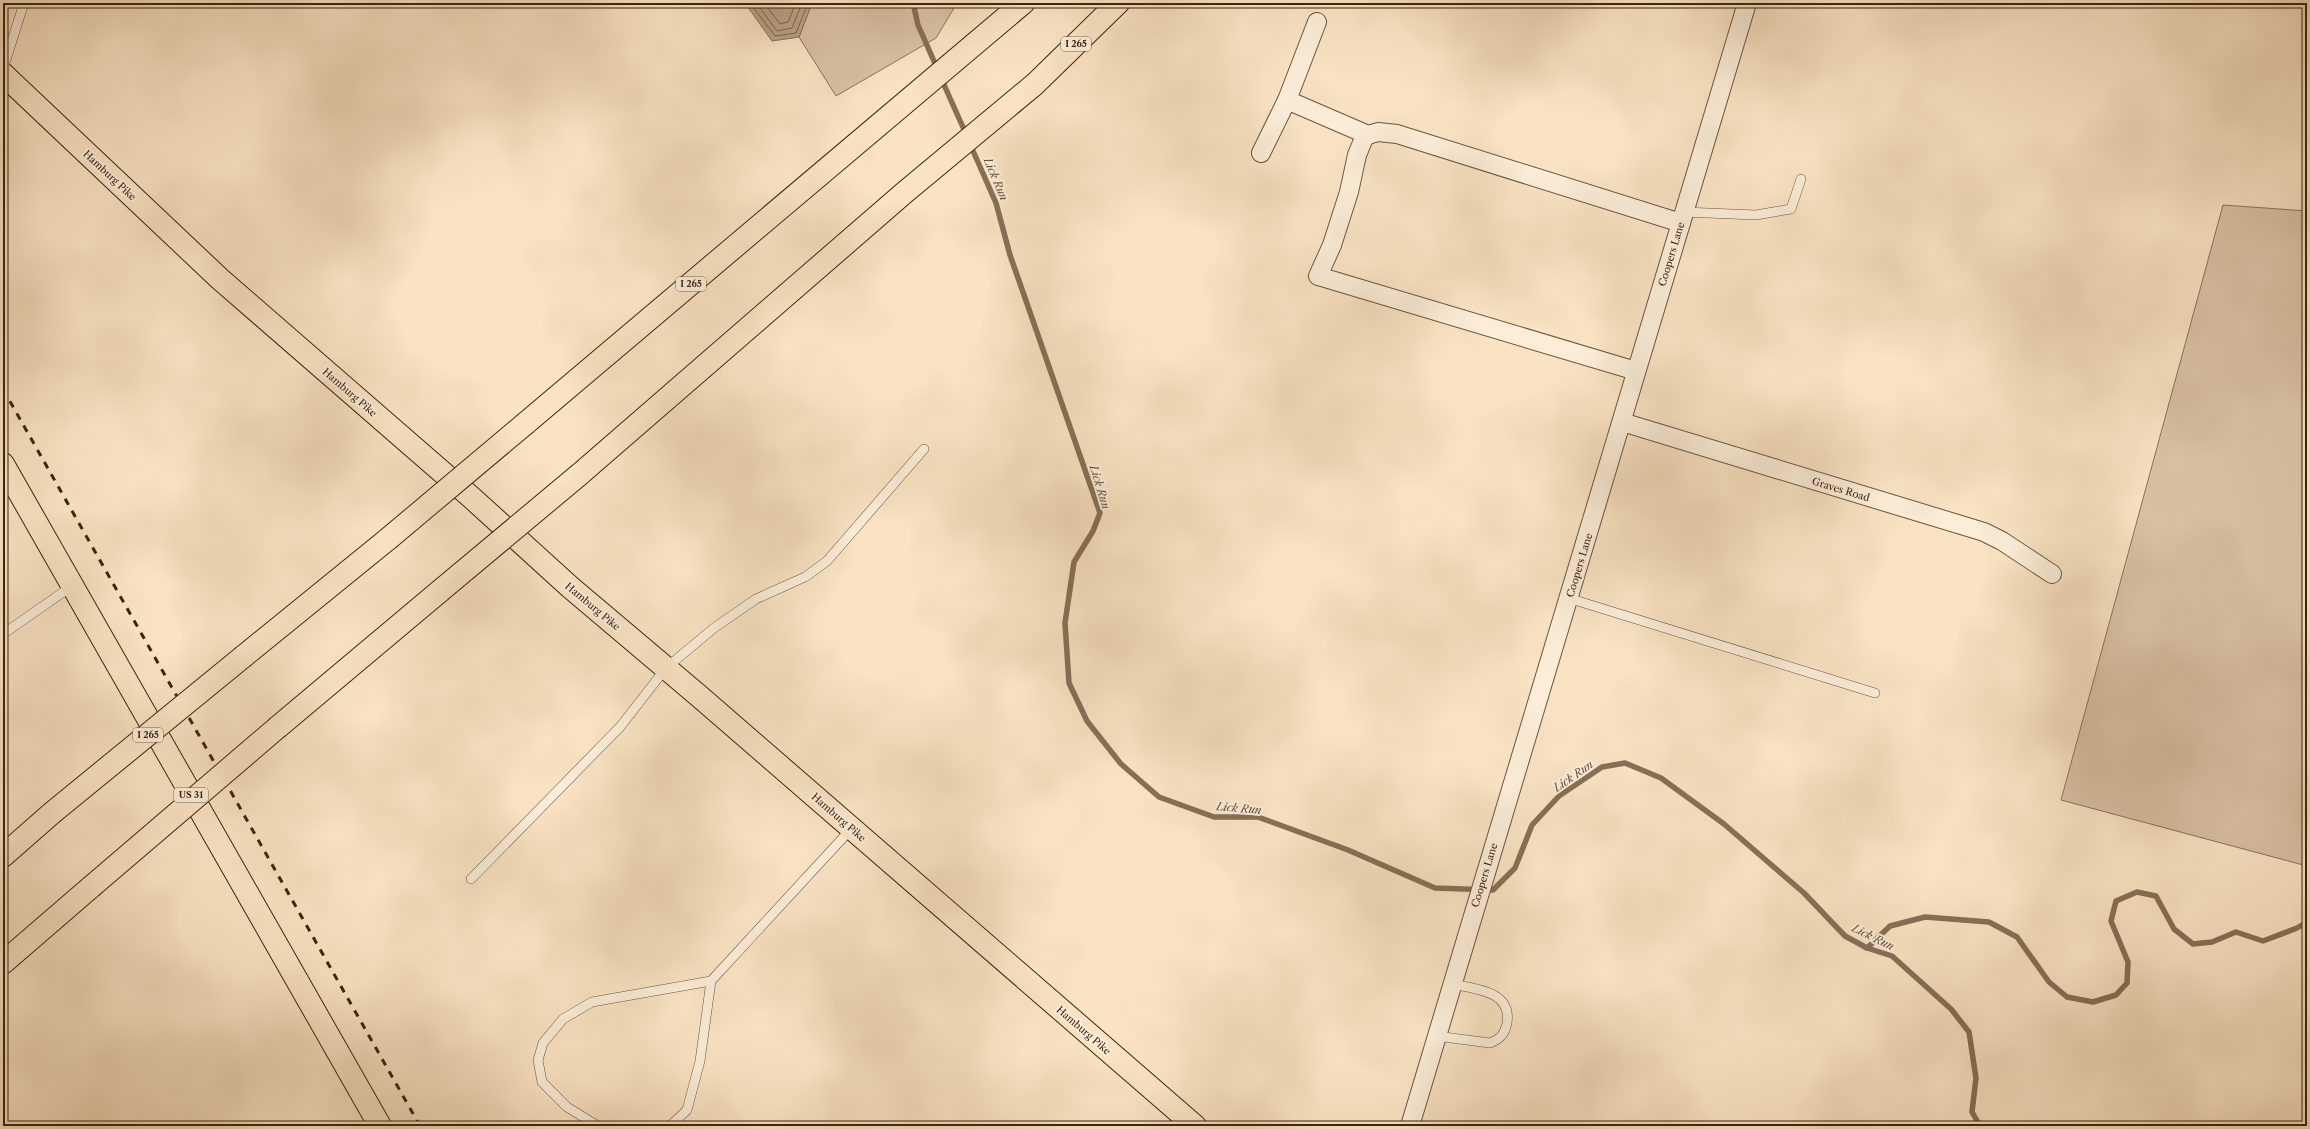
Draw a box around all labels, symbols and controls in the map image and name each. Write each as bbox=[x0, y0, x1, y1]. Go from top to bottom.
road number: I 265 bbox=[1061, 37, 1091, 51]
street label: Hamburg Pike bbox=[80, 147, 139, 204]
water label: Lick Run bbox=[980, 154, 1011, 203]
street label: Coopers Lane bbox=[1656, 220, 1688, 288]
road number: I 265 bbox=[676, 277, 706, 291]
street label: Hamburg Pike bbox=[320, 365, 380, 420]
water label: Lick Run bbox=[1086, 462, 1113, 511]
street label: Graves Road bbox=[1810, 475, 1871, 504]
street label: Coopers Lane bbox=[1564, 531, 1596, 599]
street label: Hamburg Pike bbox=[562, 580, 623, 633]
road number: I 265 bbox=[133, 728, 163, 742]
water label: Lick Run bbox=[1550, 757, 1596, 795]
road number: US 31 bbox=[174, 788, 208, 802]
street label: Hamburg Pike bbox=[809, 790, 869, 845]
water label: Lick Run bbox=[1215, 799, 1263, 817]
street label: Coopers Lane bbox=[1469, 841, 1501, 909]
water label: Lick Run bbox=[1849, 920, 1897, 953]
street label: Hamburg Pike bbox=[1054, 1003, 1114, 1058]

